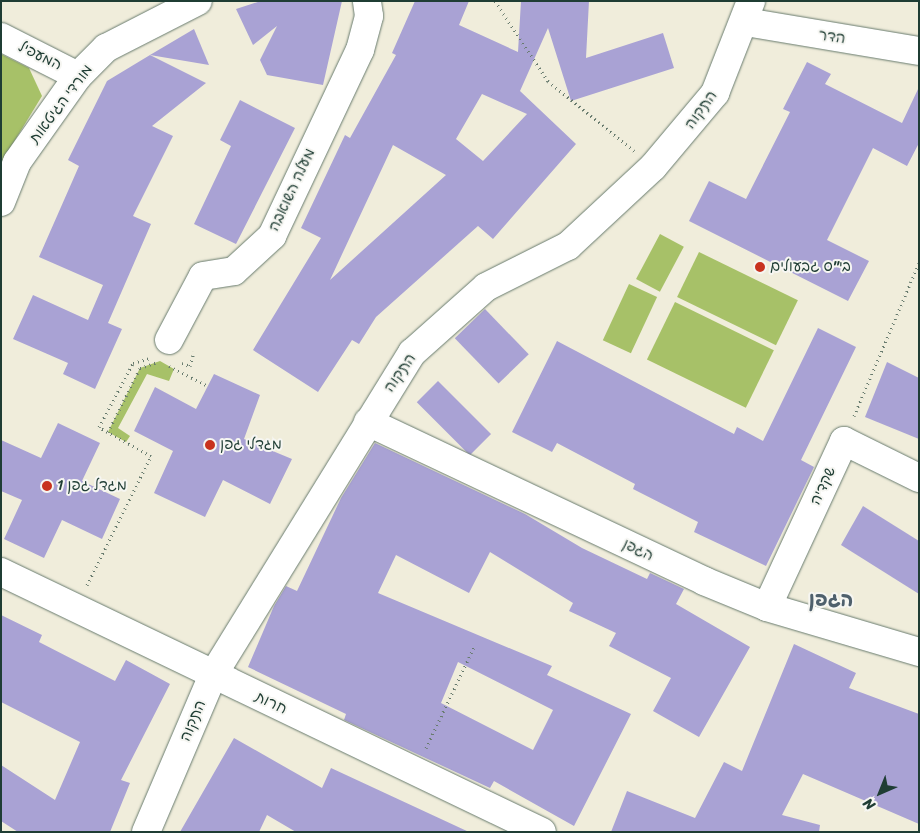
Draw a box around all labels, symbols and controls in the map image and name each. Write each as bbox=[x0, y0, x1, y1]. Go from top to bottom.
street label: הדר bbox=[817, 26, 847, 48]
street label: המעפיל bbox=[15, 38, 65, 74]
street label: מורדי הגיטאות bbox=[26, 61, 96, 147]
street label: התקוה bbox=[681, 87, 721, 133]
street label: מעלה השואבה bbox=[265, 146, 319, 234]
place label: בי"ס גבעולים bbox=[770, 258, 851, 276]
marker: בי"ס גבעולים bbox=[754, 261, 766, 273]
street label: התקוה bbox=[380, 350, 420, 396]
place label: מגדלי גפן bbox=[220, 436, 282, 454]
marker: מגדלי גפן bbox=[204, 439, 216, 451]
street label: שקדיה bbox=[806, 464, 840, 508]
place label: מגדל גפן 1 bbox=[57, 477, 127, 495]
marker: מגדל גפן 1 bbox=[41, 480, 53, 492]
street label: הגפן bbox=[620, 535, 656, 565]
district label: הגפן bbox=[809, 587, 853, 611]
street label: חרות bbox=[252, 688, 290, 718]
street label: התקוה bbox=[176, 698, 210, 744]
north arrow bbox=[855, 768, 905, 818]
text: N bbox=[857, 792, 881, 817]

